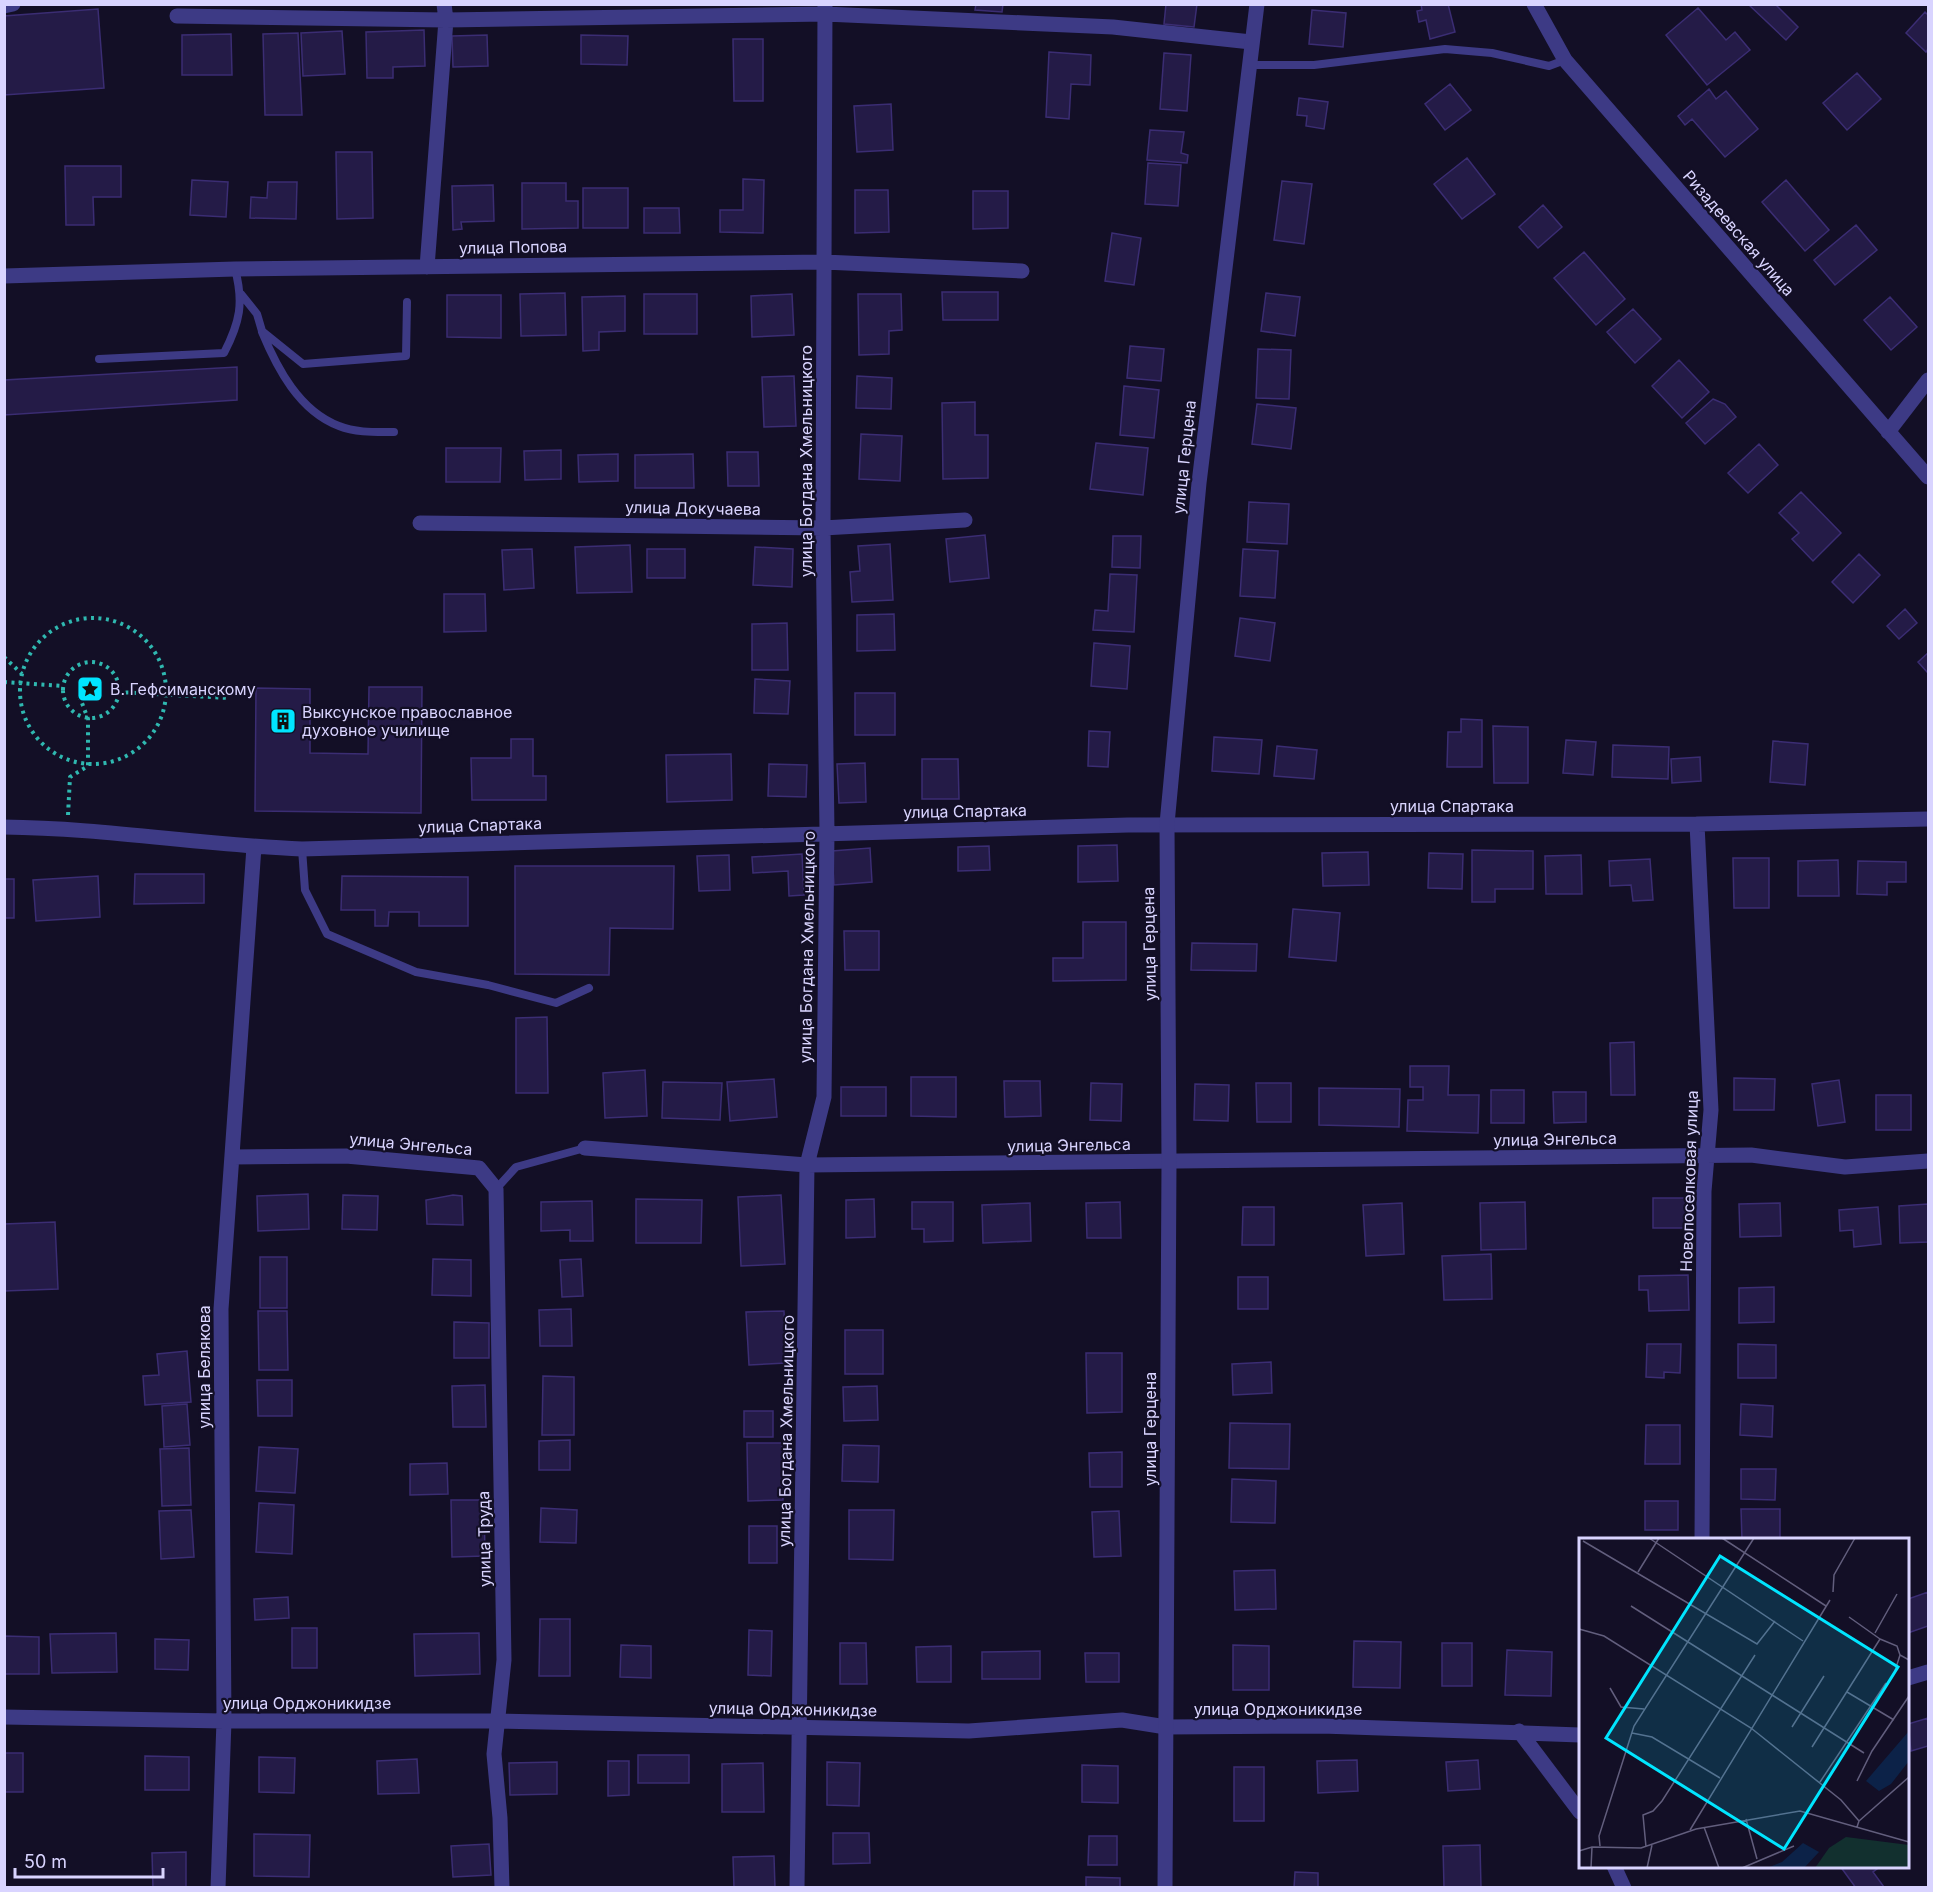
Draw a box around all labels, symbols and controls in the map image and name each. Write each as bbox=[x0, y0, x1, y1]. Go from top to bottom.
street label: Ризадеевская улица bbox=[1679, 166, 1799, 300]
street label: улица Попова bbox=[459, 236, 567, 258]
street label: улица Богдана Хмельницкого bbox=[796, 345, 816, 577]
street label: улица Герцена bbox=[1168, 399, 1200, 515]
street label: улица Докучаева bbox=[625, 497, 761, 519]
place icon: В. Гефсиманскому bbox=[75, 674, 105, 704]
place label: В. Гефсиманскому bbox=[110, 679, 256, 699]
place label: Выксунское православное духовное училище bbox=[302, 702, 512, 740]
building icon: Выксунское православное духовное училище bbox=[268, 706, 298, 736]
street label: улица Спартака bbox=[1390, 796, 1514, 816]
street label: улица Спартака bbox=[903, 800, 1027, 822]
street label: улица Спартака bbox=[418, 813, 542, 837]
street label: улица Богдана Хмельницкого bbox=[795, 831, 819, 1063]
street label: улица Герцена bbox=[1138, 887, 1160, 1001]
street label: Новопоселковая улица bbox=[1676, 1090, 1702, 1272]
street label: улица Энгельса bbox=[1493, 1128, 1617, 1150]
street label: улица Энгельса bbox=[349, 1129, 473, 1159]
street label: улица Энгельса bbox=[1007, 1134, 1131, 1156]
street label: улица Белякова bbox=[194, 1305, 214, 1429]
street label: улица Богдана Хмельницкого bbox=[774, 1315, 798, 1547]
street label: улица Герцена bbox=[1140, 1372, 1160, 1486]
street label: улица Труда bbox=[473, 1491, 495, 1587]
inset map bbox=[1579, 1538, 1909, 1868]
street label: улица Орджоникидзе bbox=[223, 1693, 391, 1713]
street label: улица Орджоникидзе bbox=[709, 1698, 877, 1720]
street label: улица Орджоникидзе bbox=[1194, 1699, 1362, 1719]
scale bar bbox=[15, 1841, 164, 1879]
text: 50 m bbox=[24, 1851, 67, 1872]

